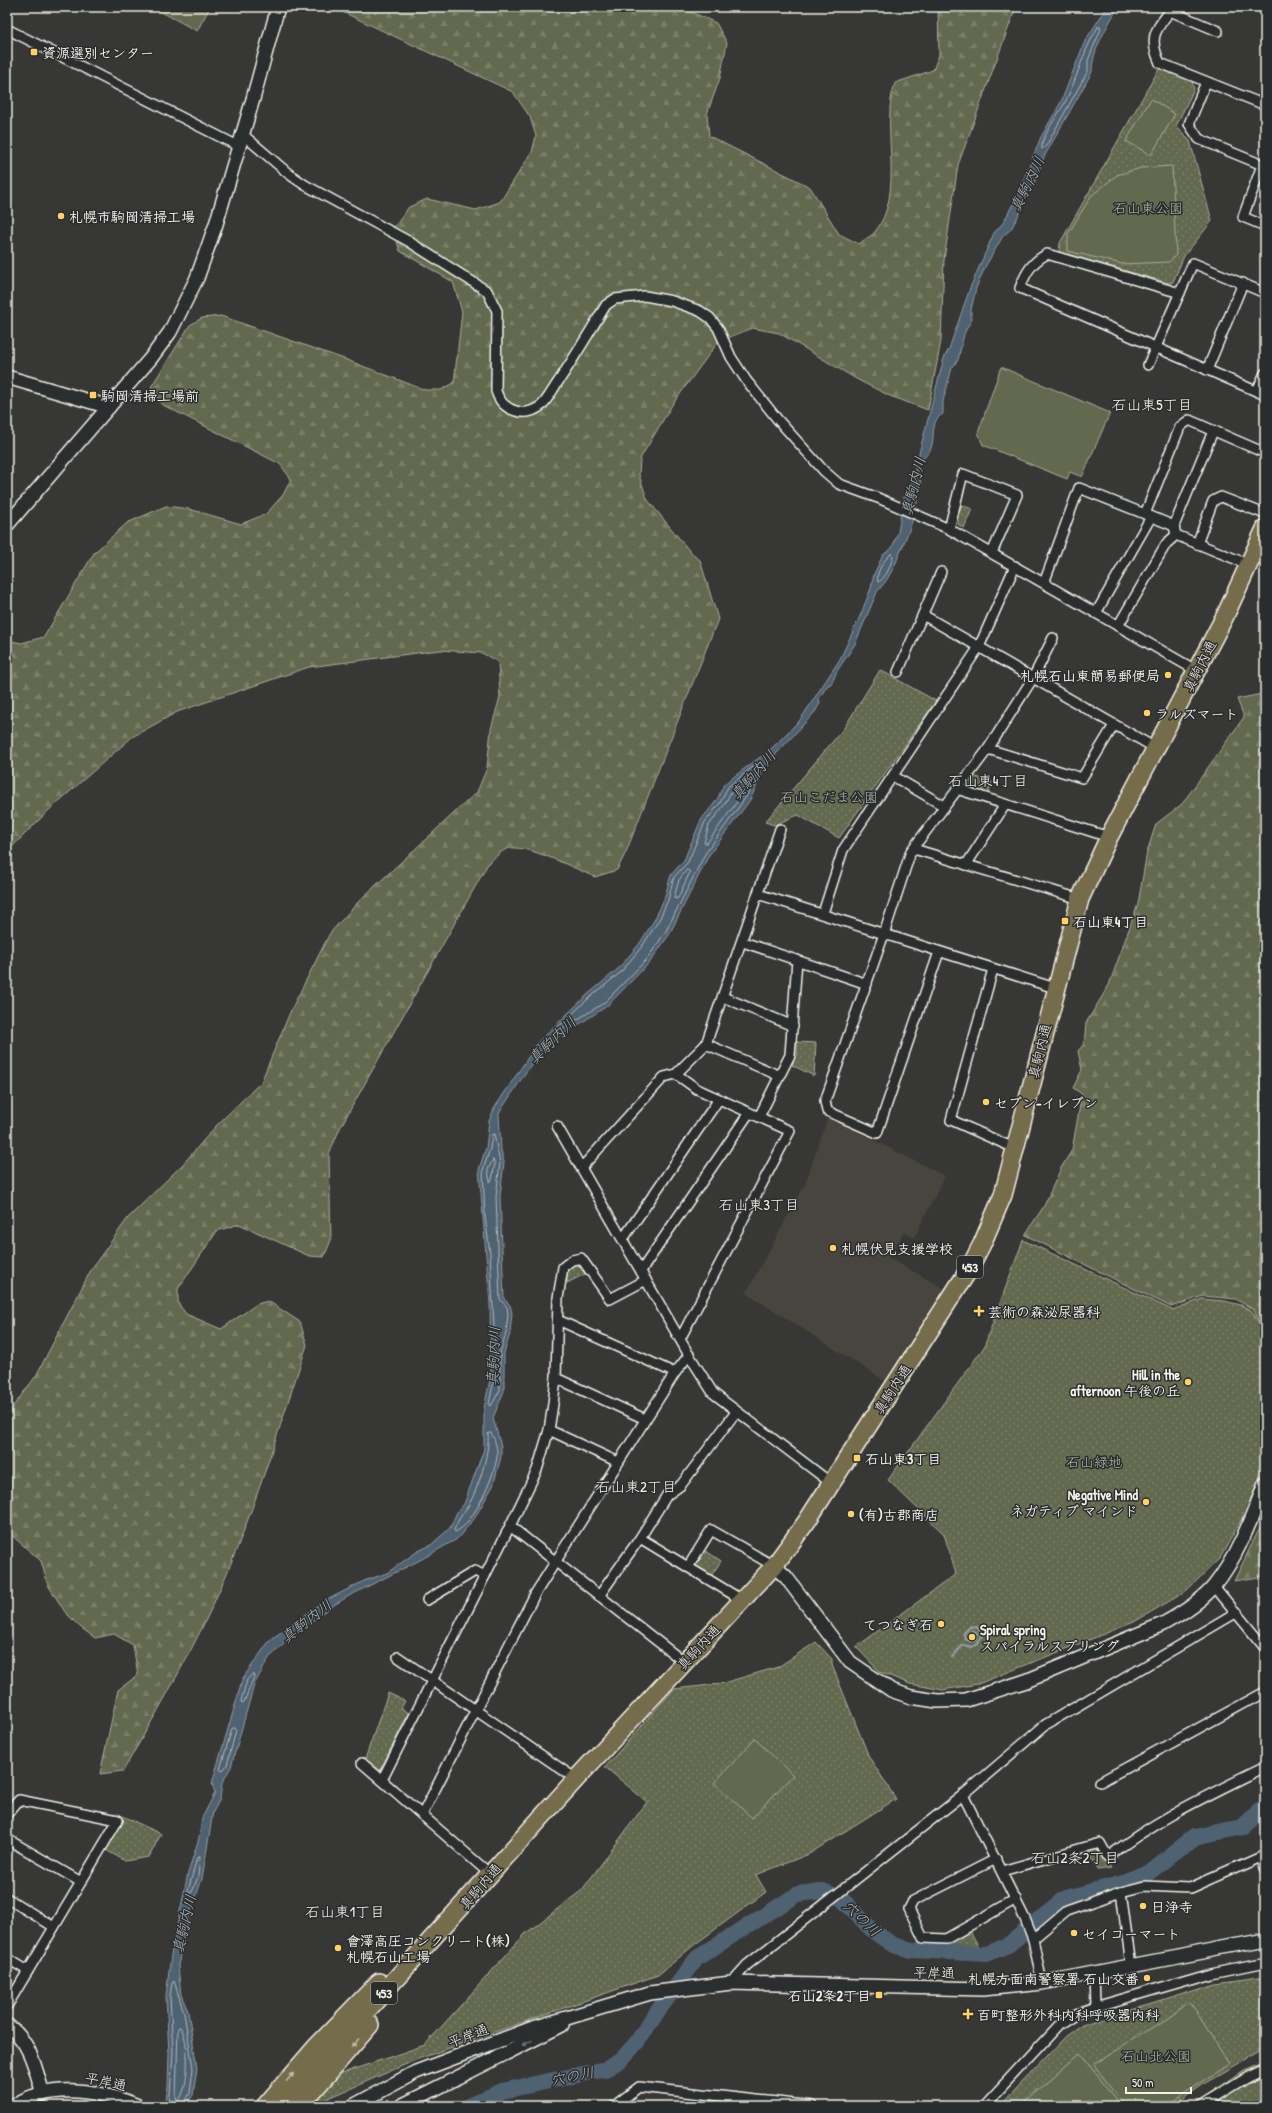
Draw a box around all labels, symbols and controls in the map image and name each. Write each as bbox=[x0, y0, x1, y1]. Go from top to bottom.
place label: 資源選別センター bbox=[42, 43, 154, 62]
marker: 資源選別センター bbox=[29, 47, 39, 57]
water label: 真駒内川 bbox=[1004, 152, 1050, 216]
park label: 石山東公園 bbox=[1113, 198, 1183, 217]
place label: 札幌市駒岡清掃工場 bbox=[69, 207, 195, 226]
marker: 札幌市駒岡清掃工場 bbox=[56, 211, 66, 221]
place label: 駒岡清掃工場前 bbox=[101, 386, 199, 405]
marker: 駒岡清掃工場前 bbox=[88, 390, 98, 400]
district label: 石山東5丁目 bbox=[1111, 394, 1193, 415]
water label: 真駒内川 bbox=[896, 454, 930, 518]
street label: 真駒内通 bbox=[1178, 637, 1220, 695]
place label: 札幌石山東簡易郵便局 bbox=[1020, 666, 1160, 685]
marker: 札幌石山東簡易郵便局 bbox=[1163, 670, 1173, 680]
place label: ラルズマート bbox=[1155, 704, 1238, 723]
marker: ラルズマート bbox=[1142, 708, 1152, 718]
water label: 真駒内川 bbox=[725, 745, 781, 805]
district label: 石山東4丁目 bbox=[948, 770, 1028, 791]
park label: 石山こだま公園 bbox=[780, 787, 878, 806]
place label: 石山東4丁目 bbox=[1073, 912, 1148, 931]
marker: 石山東4丁目 bbox=[1060, 916, 1070, 926]
water label: 真駒内川 bbox=[523, 1012, 581, 1068]
street label: 真駒内通 bbox=[1023, 1022, 1055, 1080]
place label: セブン-イレブン bbox=[994, 1093, 1098, 1112]
marker: セブン-イレブン bbox=[981, 1097, 991, 1107]
district label: 石山東3丁目 bbox=[718, 1194, 800, 1215]
place label: 札幌伏見支援学校 bbox=[841, 1239, 953, 1258]
marker: 札幌伏見支援学校 bbox=[828, 1243, 838, 1253]
road number: 453 bbox=[957, 1256, 983, 1278]
place label: 芸術の森泌尿器科 bbox=[988, 1302, 1101, 1321]
marker: 芸術の森泌尿器科 bbox=[973, 1305, 985, 1317]
water label: 真駒内川 bbox=[481, 1326, 505, 1386]
street label: 真駒内通 bbox=[869, 1360, 915, 1418]
place label: Hill in the afternoon 午後の丘 bbox=[1071, 1365, 1180, 1400]
marker: Hill in the afternoon 午後の丘 bbox=[1183, 1377, 1193, 1387]
place label: 石山東3丁目 bbox=[865, 1449, 941, 1468]
park label: 石山緑地 bbox=[1066, 1452, 1122, 1471]
marker: 石山東3丁目 bbox=[852, 1453, 862, 1463]
district label: 石山東2丁目 bbox=[595, 1476, 677, 1497]
place label: Negative Mind ネガティブ マインド bbox=[1010, 1485, 1139, 1520]
marker: Negative Mind ネガティブ マインド bbox=[1141, 1497, 1151, 1507]
place label: (有)古郡商店 bbox=[859, 1505, 939, 1524]
marker: (有)古郡商店 bbox=[846, 1509, 856, 1519]
water label: 真駒内川 bbox=[276, 1594, 336, 1648]
place label: てつなぎ石 bbox=[863, 1615, 933, 1634]
marker: てつなぎ石 bbox=[936, 1619, 946, 1629]
street label: 真駒内通 bbox=[672, 1620, 724, 1674]
place label: Spiral spring スパイラルスプリング bbox=[980, 1620, 1119, 1655]
marker: Spiral spring スパイラルスプリング bbox=[967, 1632, 977, 1642]
district label: 石山2条2丁目 bbox=[1030, 1847, 1120, 1868]
street label: 真駒内通 bbox=[454, 1859, 506, 1913]
water label: 真駒内川 bbox=[167, 1892, 201, 1956]
water label: 穴の川 bbox=[838, 1895, 886, 1941]
place label: 日浄寺 bbox=[1151, 1897, 1193, 1916]
district label: 石山東1丁目 bbox=[305, 1901, 385, 1922]
marker: 日浄寺 bbox=[1138, 1901, 1148, 1911]
place label: セイコーマート bbox=[1082, 1924, 1181, 1943]
marker: セイコーマート bbox=[1069, 1928, 1079, 1938]
place label: 會澤高圧コンクリート(株) 札幌石山工場 bbox=[346, 1931, 510, 1966]
marker: 會澤高圧コンクリート(株) 札幌石山工場 bbox=[333, 1943, 343, 1953]
street label: 平岸通 bbox=[913, 1962, 955, 1982]
place label: 札幌方面南警察署 石山交番 bbox=[968, 1969, 1139, 1988]
marker: 札幌方面南警察署 石山交番 bbox=[1142, 1973, 1152, 1983]
road number: 453 bbox=[371, 1982, 397, 2004]
place label: 石山2条2丁目 bbox=[788, 1986, 871, 2005]
marker: 石山2条2丁目 bbox=[874, 1990, 884, 2000]
place label: 百町整形外科内科呼吸器内科 bbox=[977, 2005, 1160, 2024]
marker: 百町整形外科内科呼吸器内科 bbox=[962, 2008, 974, 2020]
street label: 平岸通 bbox=[445, 2019, 491, 2051]
one-way arrow bbox=[350, 2037, 359, 2048]
one-way arrow bbox=[521, 2040, 533, 2046]
park label: 石山北公園 bbox=[1121, 2046, 1191, 2065]
water label: 穴の川 bbox=[548, 2061, 596, 2091]
street label: 平岸通 bbox=[83, 2067, 129, 2095]
scale bar bbox=[1126, 2069, 1191, 2095]
one-way arrow bbox=[286, 2071, 295, 2082]
text: 50 m bbox=[1132, 2074, 1153, 2091]

